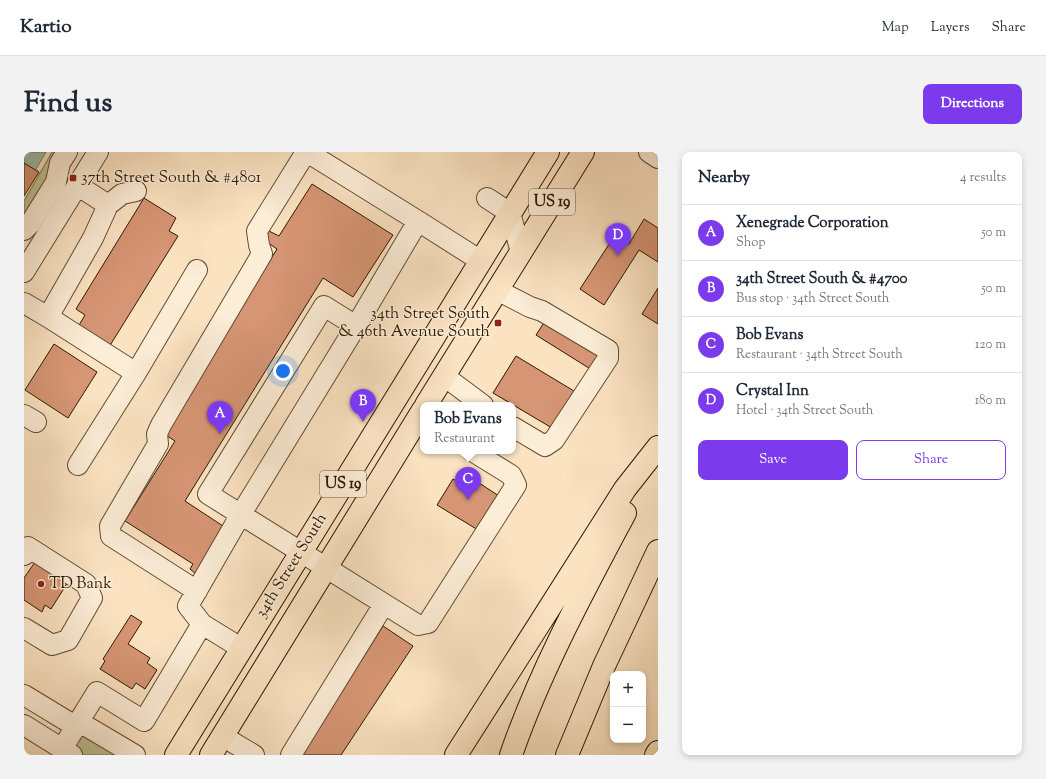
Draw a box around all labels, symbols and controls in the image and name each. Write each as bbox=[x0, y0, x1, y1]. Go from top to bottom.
text: Kartio bbox=[20, 14, 72, 41]
text: Map bbox=[882, 18, 909, 38]
text: Layers bbox=[931, 18, 969, 38]
text: Share bbox=[991, 18, 1026, 38]
text: Find us bbox=[24, 84, 112, 124]
button: Directions bbox=[923, 84, 1022, 124]
text: Nearby bbox=[698, 166, 750, 190]
place label: 37th Street South & #4801 bbox=[81, 167, 262, 190]
text: 4 results bbox=[960, 169, 1006, 187]
marker: 37th Street South & #4801 bbox=[68, 173, 78, 183]
road number: US 19 bbox=[529, 189, 575, 215]
text: Xenegrade Corporation bbox=[736, 213, 889, 234]
pin: D bbox=[605, 223, 631, 256]
text: A bbox=[706, 224, 716, 242]
text: 50 m bbox=[981, 224, 1006, 242]
text: Shop bbox=[736, 234, 765, 252]
text: 34th Street South & #4700 bbox=[736, 269, 908, 290]
text: B bbox=[707, 280, 715, 298]
text: 50 m bbox=[981, 280, 1006, 298]
text: Bus stop · 34th Street South bbox=[736, 290, 889, 308]
place label: 34th Street South & 46th Avenue South bbox=[338, 303, 491, 344]
marker: 34th Street South & 46th Avenue South bbox=[493, 318, 503, 328]
text: Bob Evans bbox=[736, 325, 804, 346]
text: C bbox=[706, 336, 716, 354]
text: 120 m bbox=[975, 336, 1006, 354]
text: Restaurant · 34th Street South bbox=[736, 346, 903, 364]
your location bbox=[273, 361, 293, 381]
text: Crystal Inn bbox=[736, 381, 809, 402]
pin: B bbox=[350, 389, 376, 422]
text: D bbox=[706, 392, 716, 410]
text: 180 m bbox=[975, 392, 1006, 410]
pin: A bbox=[207, 401, 233, 434]
popup bbox=[420, 402, 516, 454]
text: Hotel · 34th Street South bbox=[736, 402, 874, 420]
text: Bob Evans bbox=[434, 409, 502, 430]
text: Restaurant bbox=[434, 430, 495, 448]
button: Save bbox=[698, 440, 848, 480]
button: Share bbox=[856, 440, 1006, 480]
pin: C bbox=[455, 467, 481, 500]
road number: US 19 bbox=[320, 471, 366, 497]
street label: 34th Street South bbox=[251, 509, 334, 623]
place label: TD Bank bbox=[49, 573, 112, 596]
marker: TD Bank bbox=[36, 579, 46, 589]
map controls bbox=[610, 671, 646, 743]
button: + bbox=[610, 671, 646, 707]
button: − bbox=[610, 707, 646, 743]

